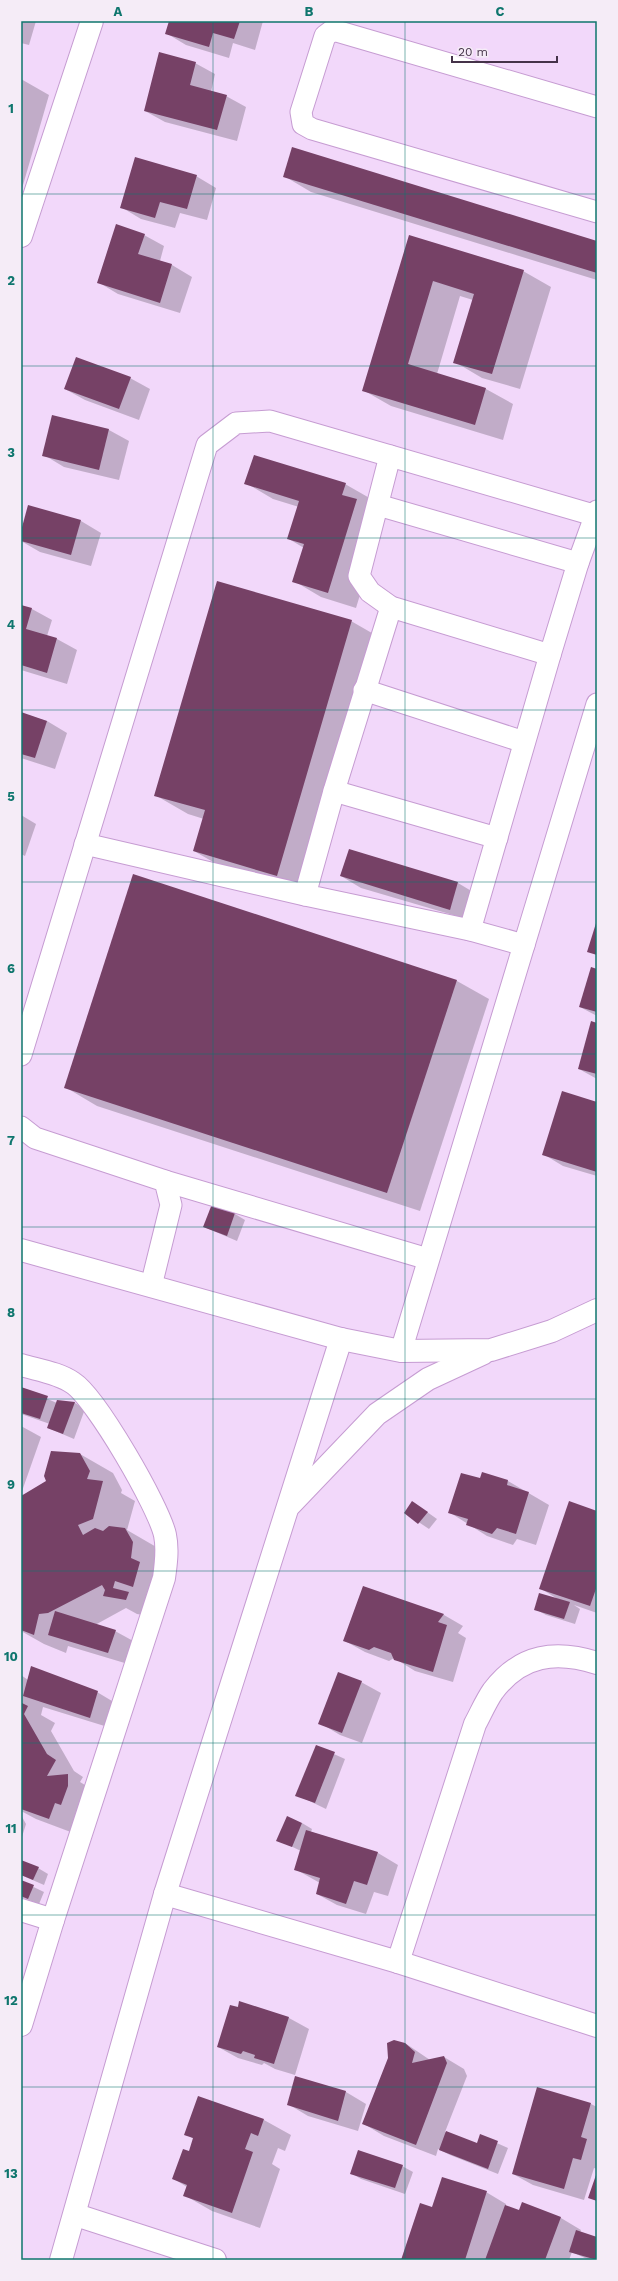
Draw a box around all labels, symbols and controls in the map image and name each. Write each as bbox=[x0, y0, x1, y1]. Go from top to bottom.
text: A bbox=[114, 4, 123, 19]
text: B bbox=[305, 4, 314, 19]
text: C bbox=[496, 4, 505, 19]
scale bar bbox=[452, 38, 557, 64]
text: 20 m bbox=[458, 45, 488, 59]
text: 1 bbox=[8, 101, 14, 116]
text: 2 bbox=[7, 273, 15, 288]
text: 3 bbox=[7, 445, 15, 460]
text: 4 bbox=[7, 617, 16, 632]
text: 5 bbox=[7, 789, 15, 804]
text: 6 bbox=[7, 961, 15, 976]
text: 7 bbox=[7, 1133, 15, 1148]
text: 8 bbox=[7, 1305, 15, 1320]
text: 9 bbox=[7, 1477, 15, 1492]
text: 10 bbox=[4, 1649, 18, 1664]
text: 11 bbox=[5, 1821, 17, 1836]
text: 12 bbox=[4, 1993, 18, 2008]
text: 13 bbox=[4, 2166, 18, 2181]

